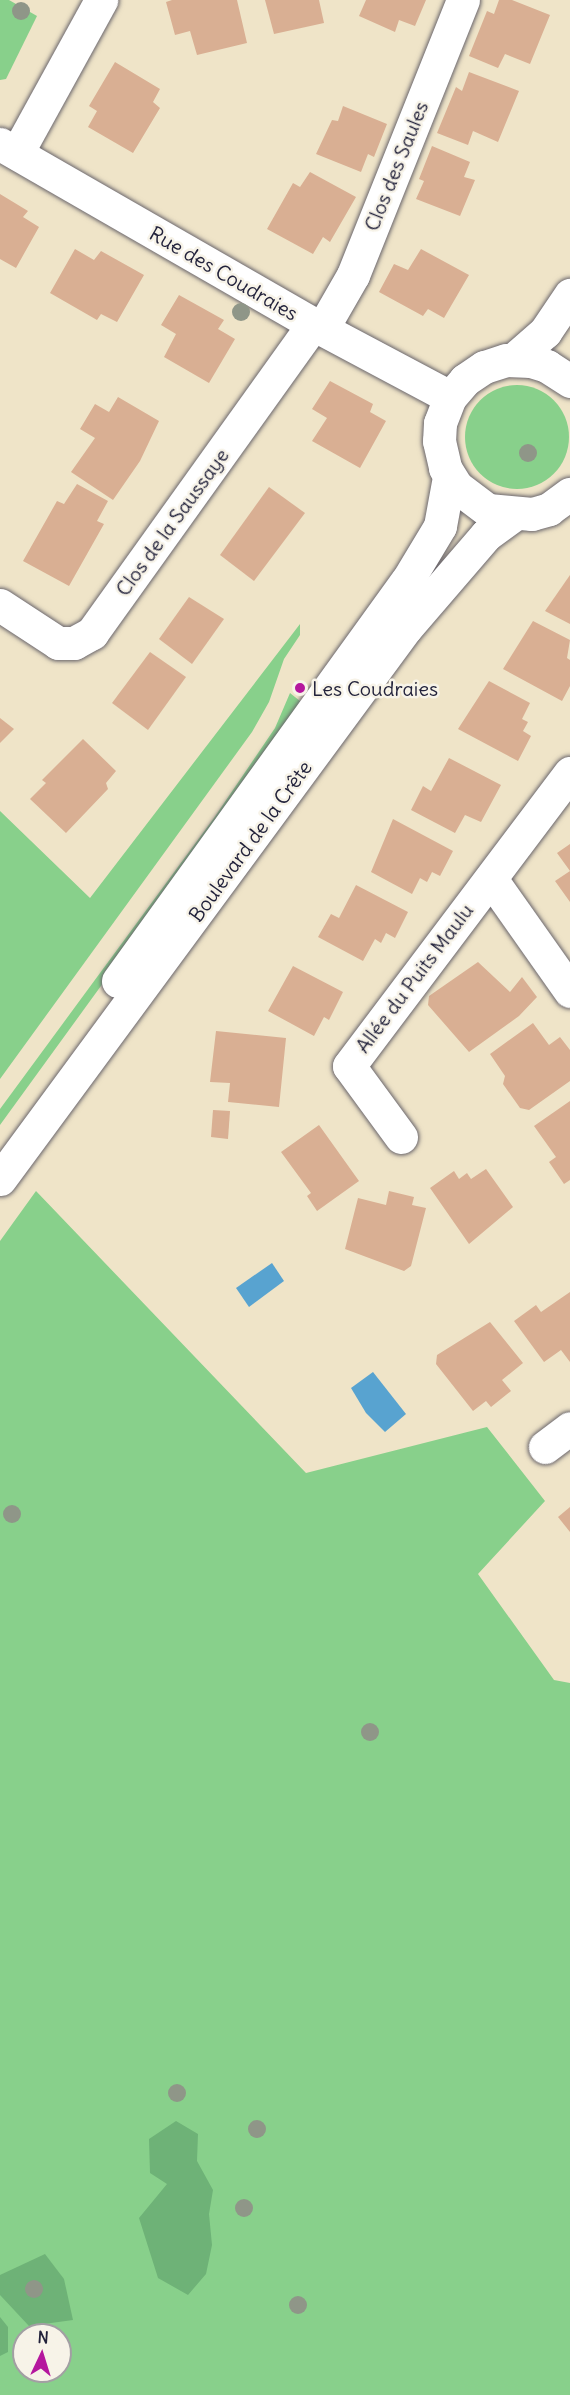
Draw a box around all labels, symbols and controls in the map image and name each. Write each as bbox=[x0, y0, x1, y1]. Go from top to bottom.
street label: Clos des Saules bbox=[359, 98, 433, 234]
street label: Rue des Coudraies bbox=[146, 221, 302, 325]
street label: Clos de la Saussaye bbox=[110, 444, 234, 600]
place label: Les Coudraies bbox=[312, 676, 438, 700]
marker: Les Coudraies bbox=[293, 681, 307, 695]
street label: Boulevard de la Crête bbox=[183, 756, 317, 926]
street label: Allée du Puits Maulu bbox=[350, 899, 478, 1057]
north arrow bbox=[12, 2323, 72, 2383]
text: N bbox=[37, 2327, 49, 2347]

